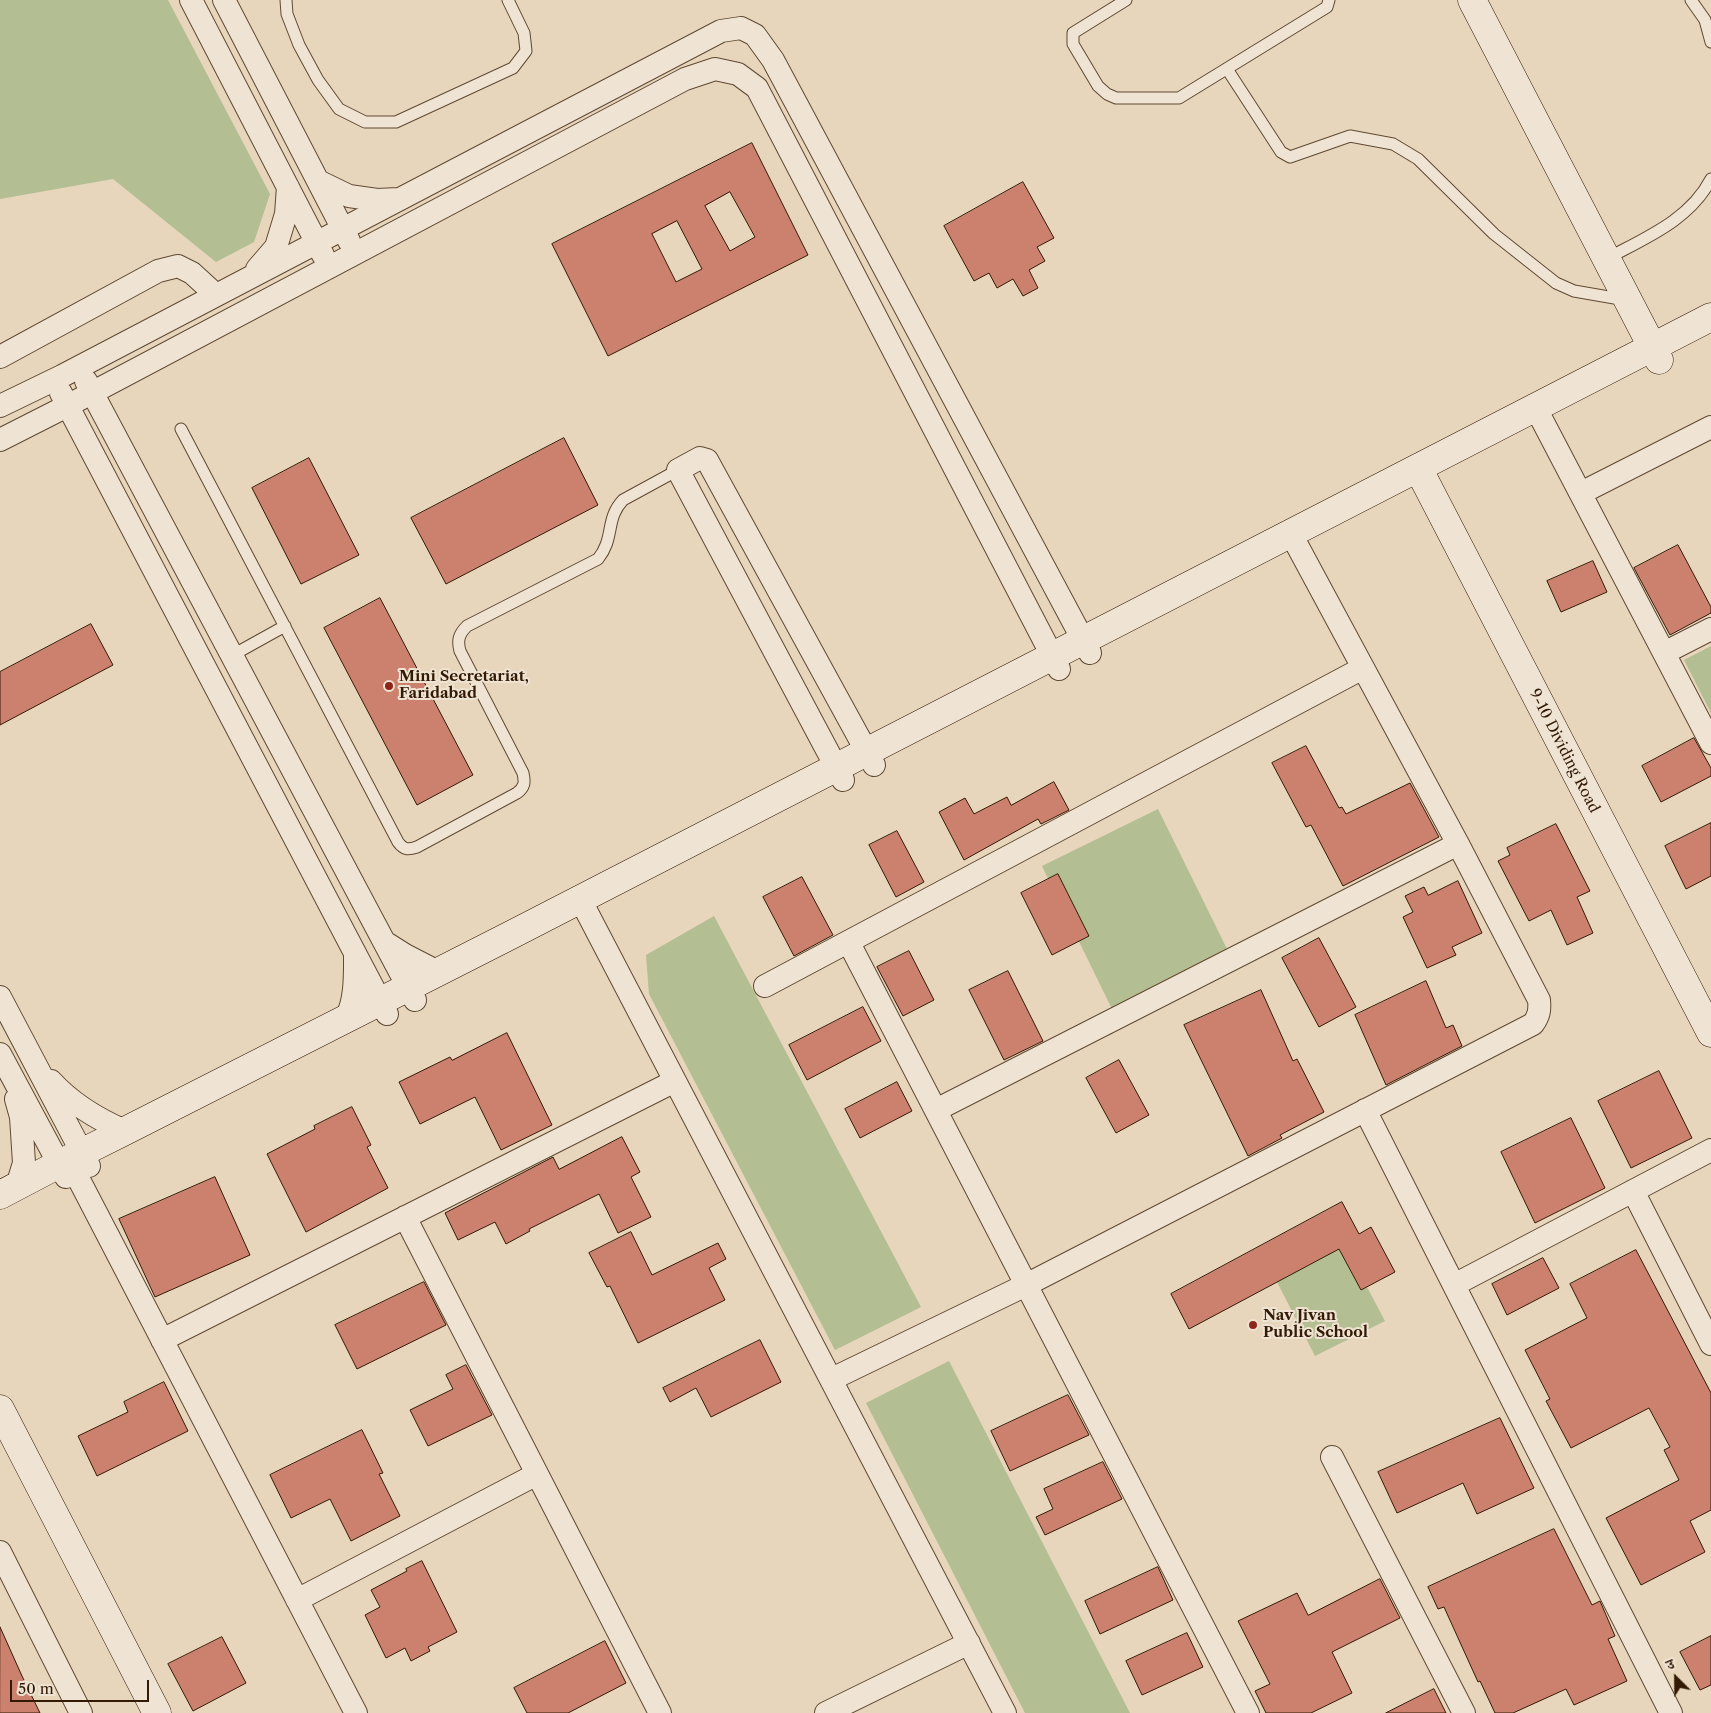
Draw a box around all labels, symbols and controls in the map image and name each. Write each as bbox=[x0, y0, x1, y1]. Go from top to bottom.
place label: Mini Secretariat, Faridabad bbox=[399, 668, 529, 703]
marker: Mini Secretariat, Faridabad bbox=[383, 680, 395, 692]
street label: 9-10 Dividing Road bbox=[1525, 686, 1603, 816]
place label: Nav Jivan Public School bbox=[1263, 1307, 1368, 1342]
marker: Nav Jivan Public School bbox=[1247, 1319, 1259, 1331]
north arrow bbox=[1651, 1653, 1701, 1703]
text: उ bbox=[1663, 1655, 1677, 1674]
scale bar bbox=[12, 1670, 151, 1702]
text: 50 m bbox=[18, 1679, 54, 1698]

